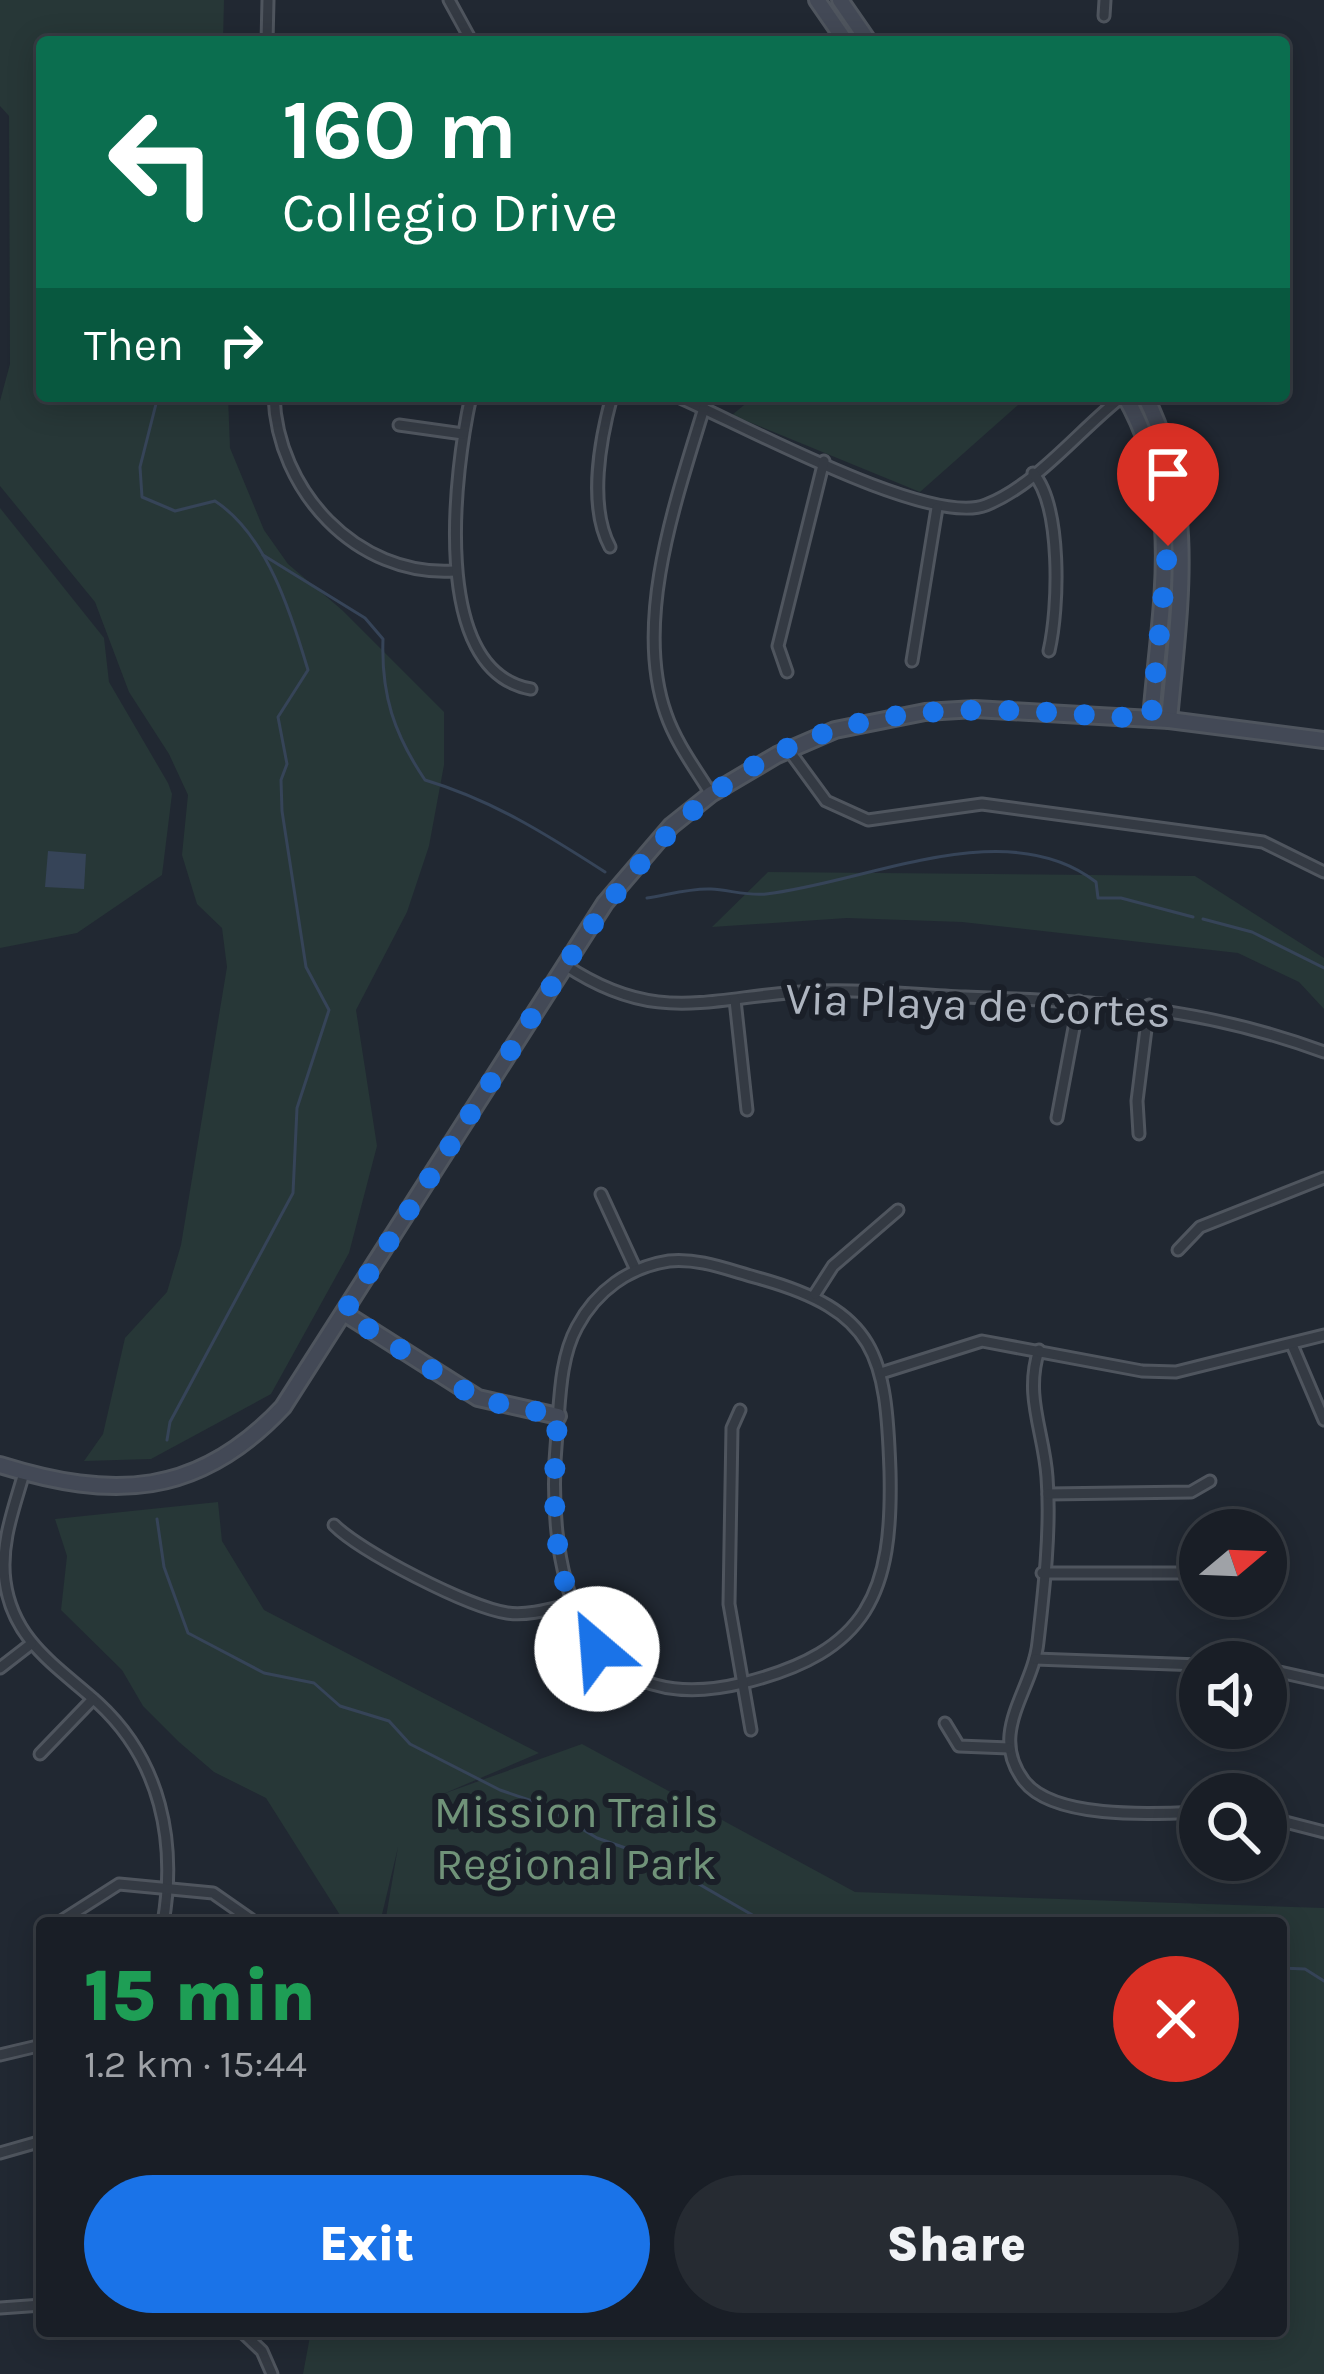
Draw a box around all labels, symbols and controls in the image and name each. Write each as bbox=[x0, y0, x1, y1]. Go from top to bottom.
text: 160 m bbox=[282, 81, 517, 179]
icon: left bbox=[84, 84, 240, 240]
text: Collegio Drive bbox=[282, 181, 618, 245]
icon: right bbox=[208, 312, 274, 378]
text: Then bbox=[84, 319, 184, 371]
pin bbox=[1117, 423, 1219, 546]
icon: arrive bbox=[1135, 441, 1201, 507]
street label: Via Playa de Cortes bbox=[784, 972, 1172, 1039]
north arrow bbox=[1179, 1509, 1287, 1617]
map controls bbox=[1179, 1509, 1287, 1881]
position arrow bbox=[534, 1586, 660, 1712]
button: sound bbox=[1179, 1641, 1287, 1749]
button: search bbox=[1179, 1773, 1287, 1881]
park label: Mission Trails Regional Park bbox=[434, 1786, 718, 1891]
text: 15 min bbox=[84, 1954, 316, 2038]
button: close bbox=[1113, 1956, 1239, 2082]
text: 1.2 km · 15:44 bbox=[84, 2041, 307, 2087]
button: Exit bbox=[84, 2175, 650, 2313]
button: Share bbox=[674, 2175, 1239, 2313]

